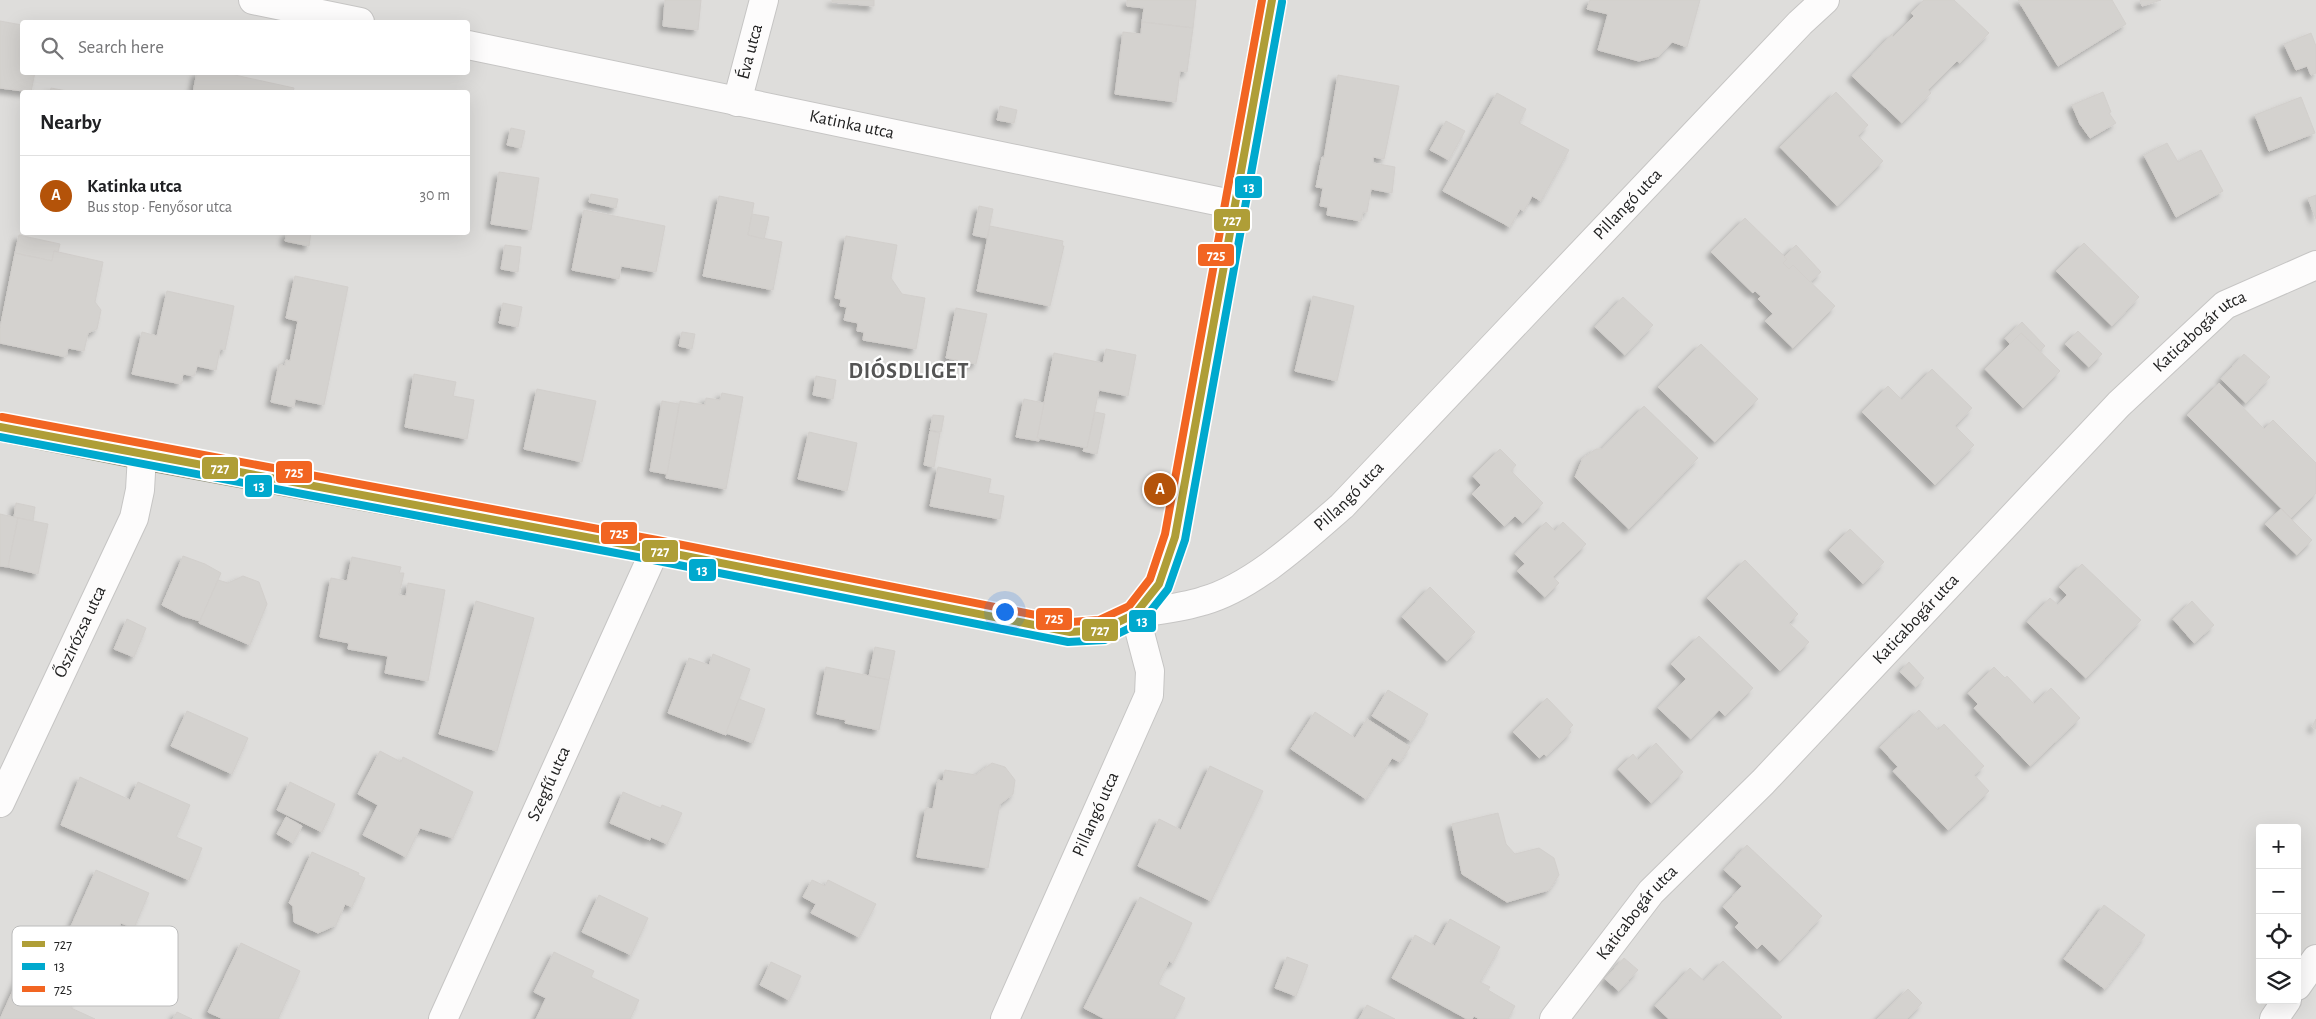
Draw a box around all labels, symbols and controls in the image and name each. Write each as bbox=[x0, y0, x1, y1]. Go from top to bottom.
search box bbox=[20, 20, 470, 75]
street label: Éva utca bbox=[731, 22, 766, 81]
icon: search bbox=[38, 34, 66, 62]
text: Search here bbox=[78, 38, 164, 57]
street label: Katinka utca bbox=[808, 107, 896, 143]
text: Nearby bbox=[40, 112, 101, 133]
street label: Pillangó utca bbox=[1590, 165, 1666, 243]
line badge: 13 bbox=[1234, 175, 1263, 199]
text: Katinka utca bbox=[87, 177, 182, 196]
text: 13 bbox=[1243, 181, 1255, 195]
text: A bbox=[51, 187, 61, 203]
text: 30 m bbox=[420, 187, 450, 203]
text: Bus stop · Fenyősor utca bbox=[87, 199, 232, 215]
line badge: 727 bbox=[1213, 208, 1251, 232]
text: 727 bbox=[1223, 214, 1241, 228]
line badge: 725 bbox=[1197, 243, 1235, 267]
text: 725 bbox=[1207, 249, 1225, 263]
street label: Katicabogár utca bbox=[2150, 288, 2249, 376]
district label: DIÓSDLIGET bbox=[848, 357, 970, 382]
line badge: 727 bbox=[201, 456, 239, 480]
street label: Pillangó utca bbox=[1311, 459, 1388, 535]
line badge: 725 bbox=[275, 460, 313, 484]
text: 727 bbox=[211, 462, 229, 476]
text: 725 bbox=[285, 466, 303, 480]
pin: A bbox=[1144, 470, 1176, 508]
line badge: 13 bbox=[244, 474, 273, 498]
text: 13 bbox=[253, 480, 265, 494]
line badge: 725 bbox=[600, 521, 638, 545]
text: 725 bbox=[610, 527, 628, 541]
line badge: 727 bbox=[641, 539, 679, 563]
text: 727 bbox=[651, 545, 669, 559]
line badge: 13 bbox=[688, 558, 717, 582]
text: 13 bbox=[696, 564, 708, 578]
street label: Katicabogár utca bbox=[1870, 571, 1963, 668]
street label: Őszirózsa utca bbox=[48, 583, 110, 681]
your location bbox=[992, 599, 1018, 625]
line badge: 725 bbox=[1035, 607, 1073, 631]
line badge: 13 bbox=[1128, 609, 1157, 633]
text: 725 bbox=[1045, 612, 1063, 626]
text: 13 bbox=[1136, 615, 1148, 629]
line badge: 727 bbox=[1081, 618, 1119, 642]
text: 727 bbox=[1091, 624, 1109, 638]
street label: Szegfű utca bbox=[525, 744, 574, 824]
street label: Pillangó utca bbox=[1069, 769, 1123, 859]
map controls bbox=[2256, 824, 2301, 1004]
button: + bbox=[2256, 824, 2301, 869]
street label: Katicabogár utca bbox=[1593, 862, 1681, 963]
button: − bbox=[2256, 869, 2301, 914]
button: locate bbox=[2256, 914, 2301, 959]
legend bbox=[12, 926, 178, 1006]
text: 727 bbox=[54, 938, 72, 952]
button: layers bbox=[2256, 959, 2301, 1004]
text: 13 bbox=[54, 960, 65, 974]
text: 725 bbox=[54, 983, 72, 997]

